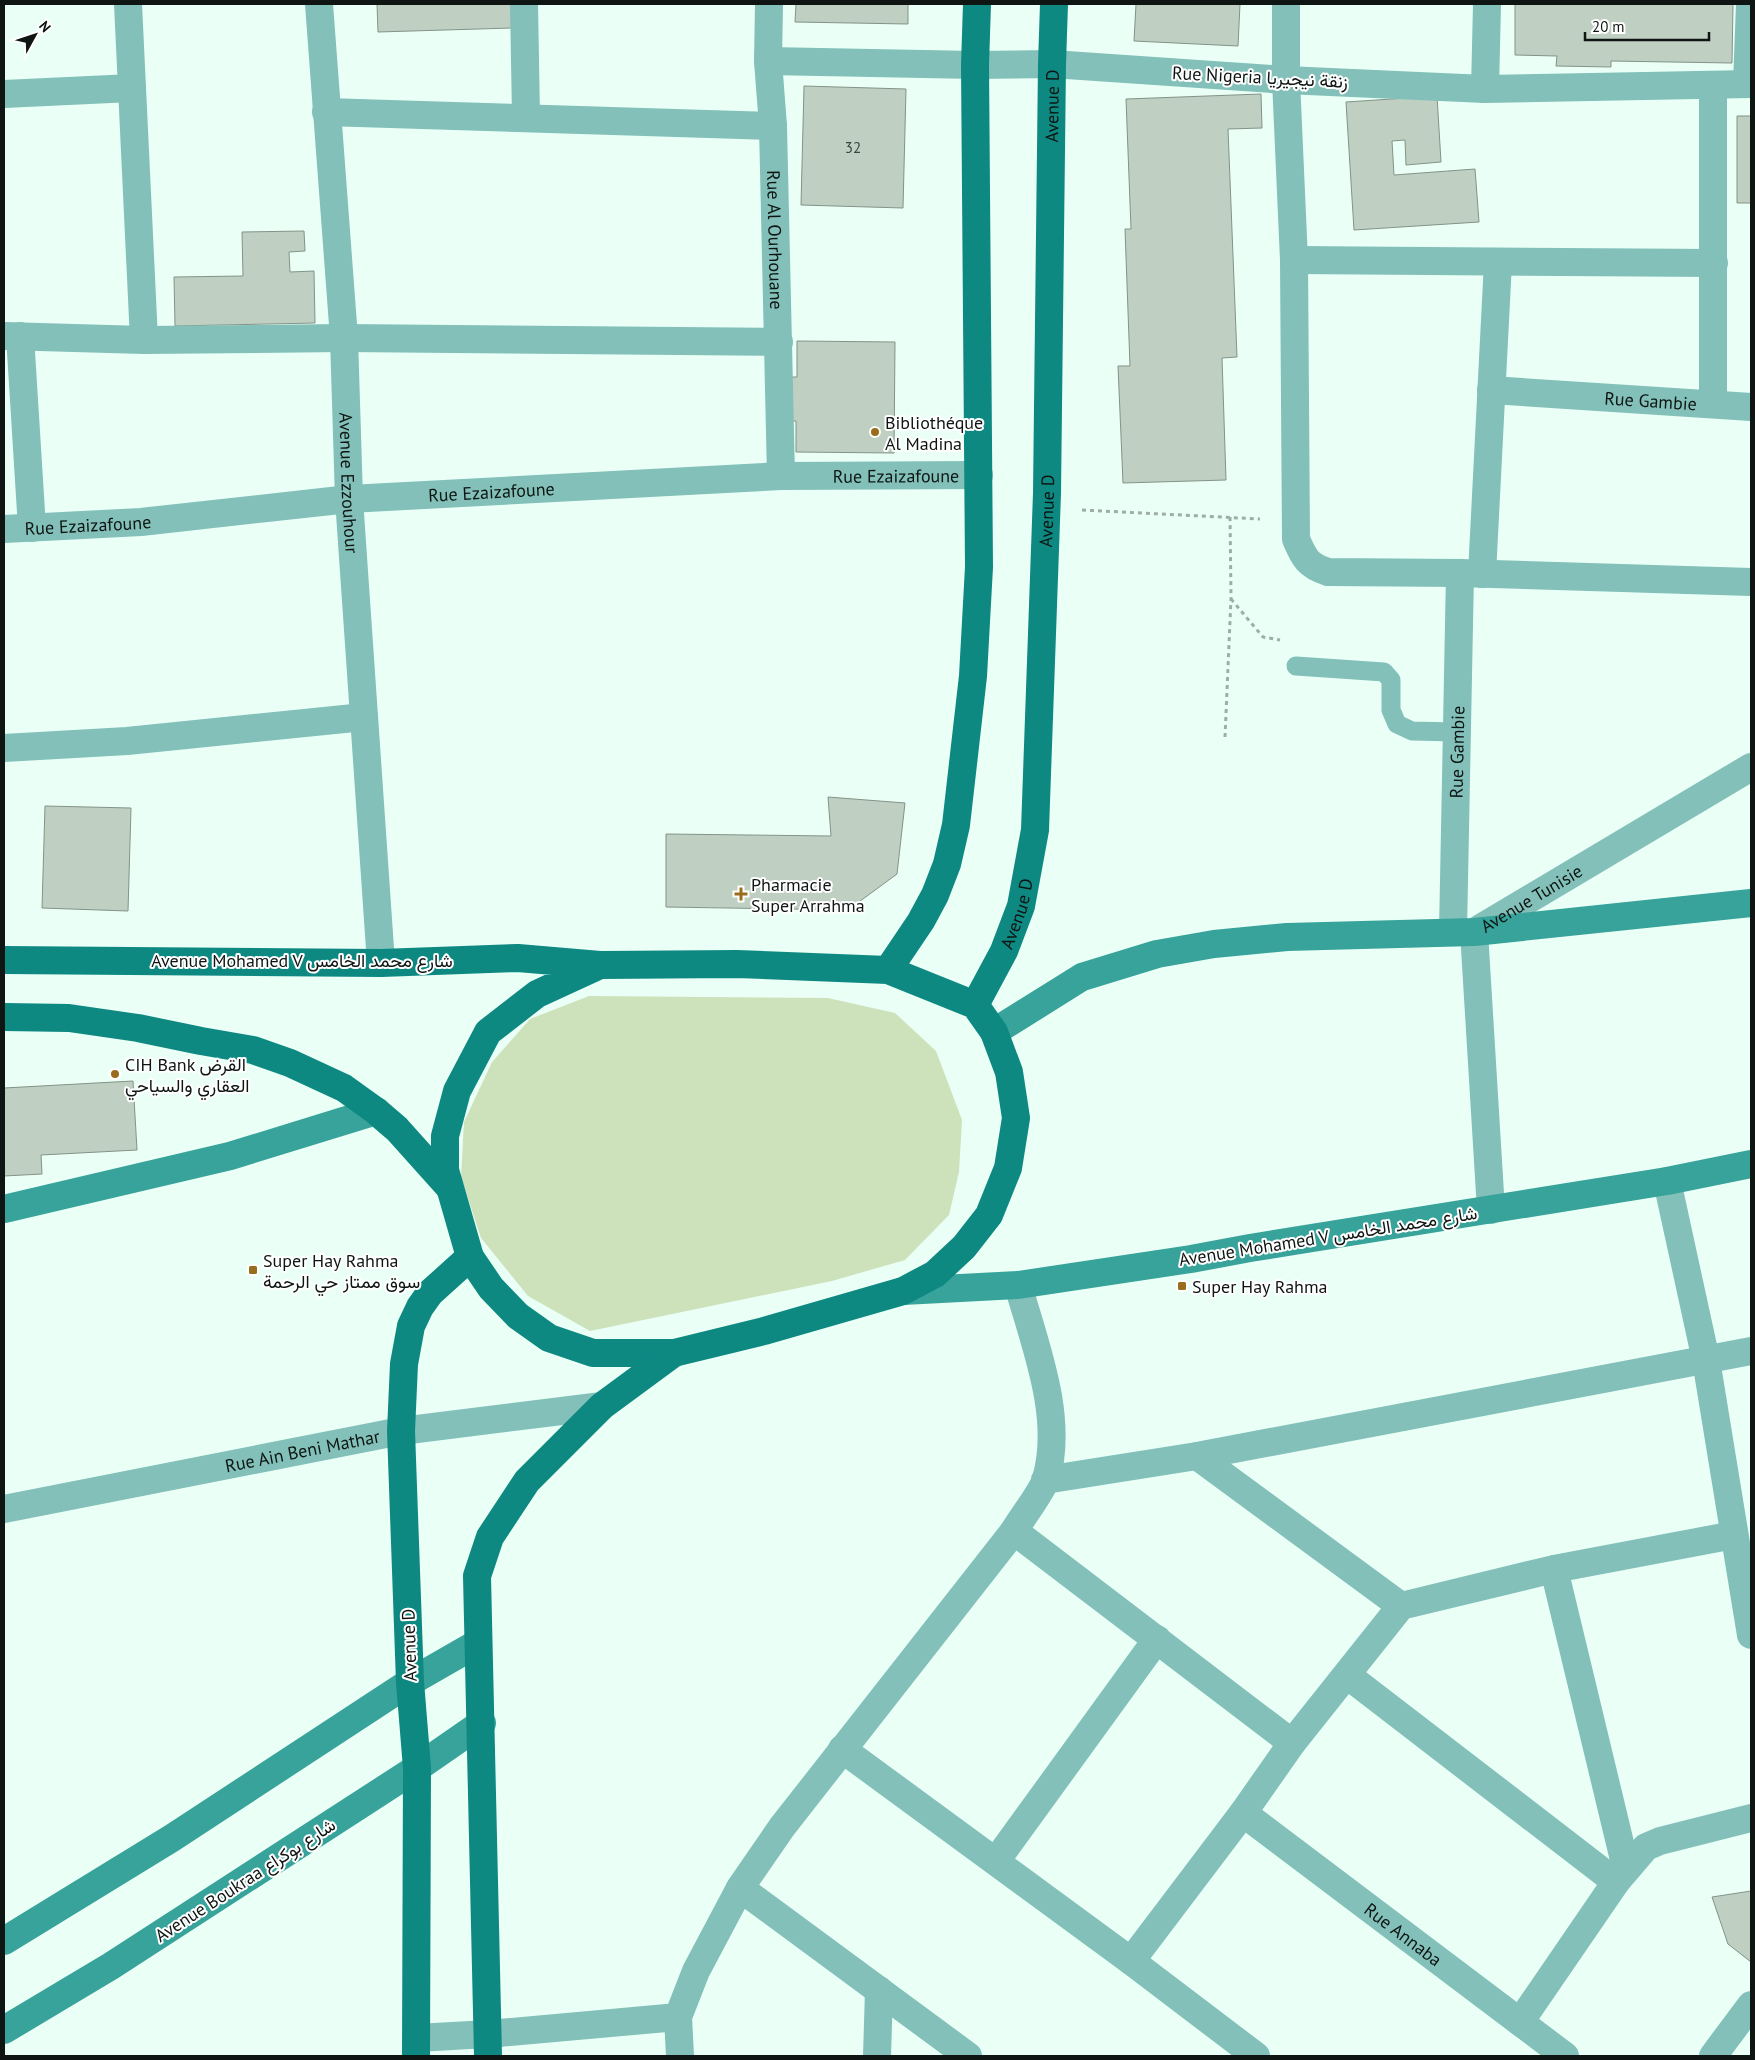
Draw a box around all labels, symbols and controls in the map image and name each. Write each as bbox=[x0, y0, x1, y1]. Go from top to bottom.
north arrow bbox=[10, 10, 60, 60]
scale bar bbox=[1585, 10, 1709, 42]
text: N bbox=[35, 17, 55, 36]
text: 20 m bbox=[1592, 17, 1625, 36]
street label: Rue Nigeria زنقة نيجيريا bbox=[1171, 61, 1349, 93]
street label: Avenue D bbox=[1040, 69, 1063, 142]
house number: 32 bbox=[845, 138, 861, 157]
street label: Rue Al Ourhouane bbox=[763, 170, 789, 310]
street label: Rue Gambie bbox=[1604, 386, 1698, 415]
place label: Bibliothéque Al Madina bbox=[885, 411, 983, 455]
street label: Avenue Ezzouhour bbox=[335, 412, 364, 554]
marker: Bibliothéque Al Madina bbox=[869, 426, 881, 438]
street label: Rue Ezaizafoune bbox=[833, 464, 959, 487]
street label: Avenue D bbox=[1034, 474, 1059, 548]
street label: Rue Ezaizafoune bbox=[428, 477, 555, 506]
street label: Rue Ezaizafoune bbox=[24, 509, 152, 539]
street label: Rue Gambie bbox=[1444, 706, 1469, 799]
street label: Avenue Tunisie bbox=[1476, 859, 1586, 937]
place label: Pharmacie Super Arrahma bbox=[751, 873, 865, 917]
street label: Avenue D bbox=[994, 876, 1037, 952]
marker: Pharmacie Super Arrahma bbox=[735, 888, 747, 900]
street label: Avenue Mohamed V شارع محمد الخامس bbox=[151, 949, 453, 973]
place label: CIH Bank القرض العقاري والسياحي bbox=[125, 1053, 250, 1101]
marker: CIH Bank القرض العقاري والسياحي bbox=[109, 1068, 121, 1080]
street label: Avenue Mohamed V شارع محمد الخامس bbox=[1177, 1201, 1479, 1272]
place label: Super Hay Rahma سوق ممتاز حي الرحمة bbox=[263, 1249, 420, 1297]
marker: Super Hay Rahma سوق ممتاز حي الرحمة bbox=[247, 1264, 259, 1276]
place label: Super Hay Rahma bbox=[1192, 1275, 1328, 1298]
marker: Super Hay Rahma bbox=[1176, 1280, 1188, 1292]
street label: Rue Ain Beni Mathar bbox=[223, 1424, 382, 1477]
street label: Avenue D bbox=[396, 1608, 422, 1682]
street label: Avenue Boukraa شارع بوكراع bbox=[150, 1813, 340, 1948]
street label: Rue Annaba bbox=[1360, 1897, 1447, 1971]

